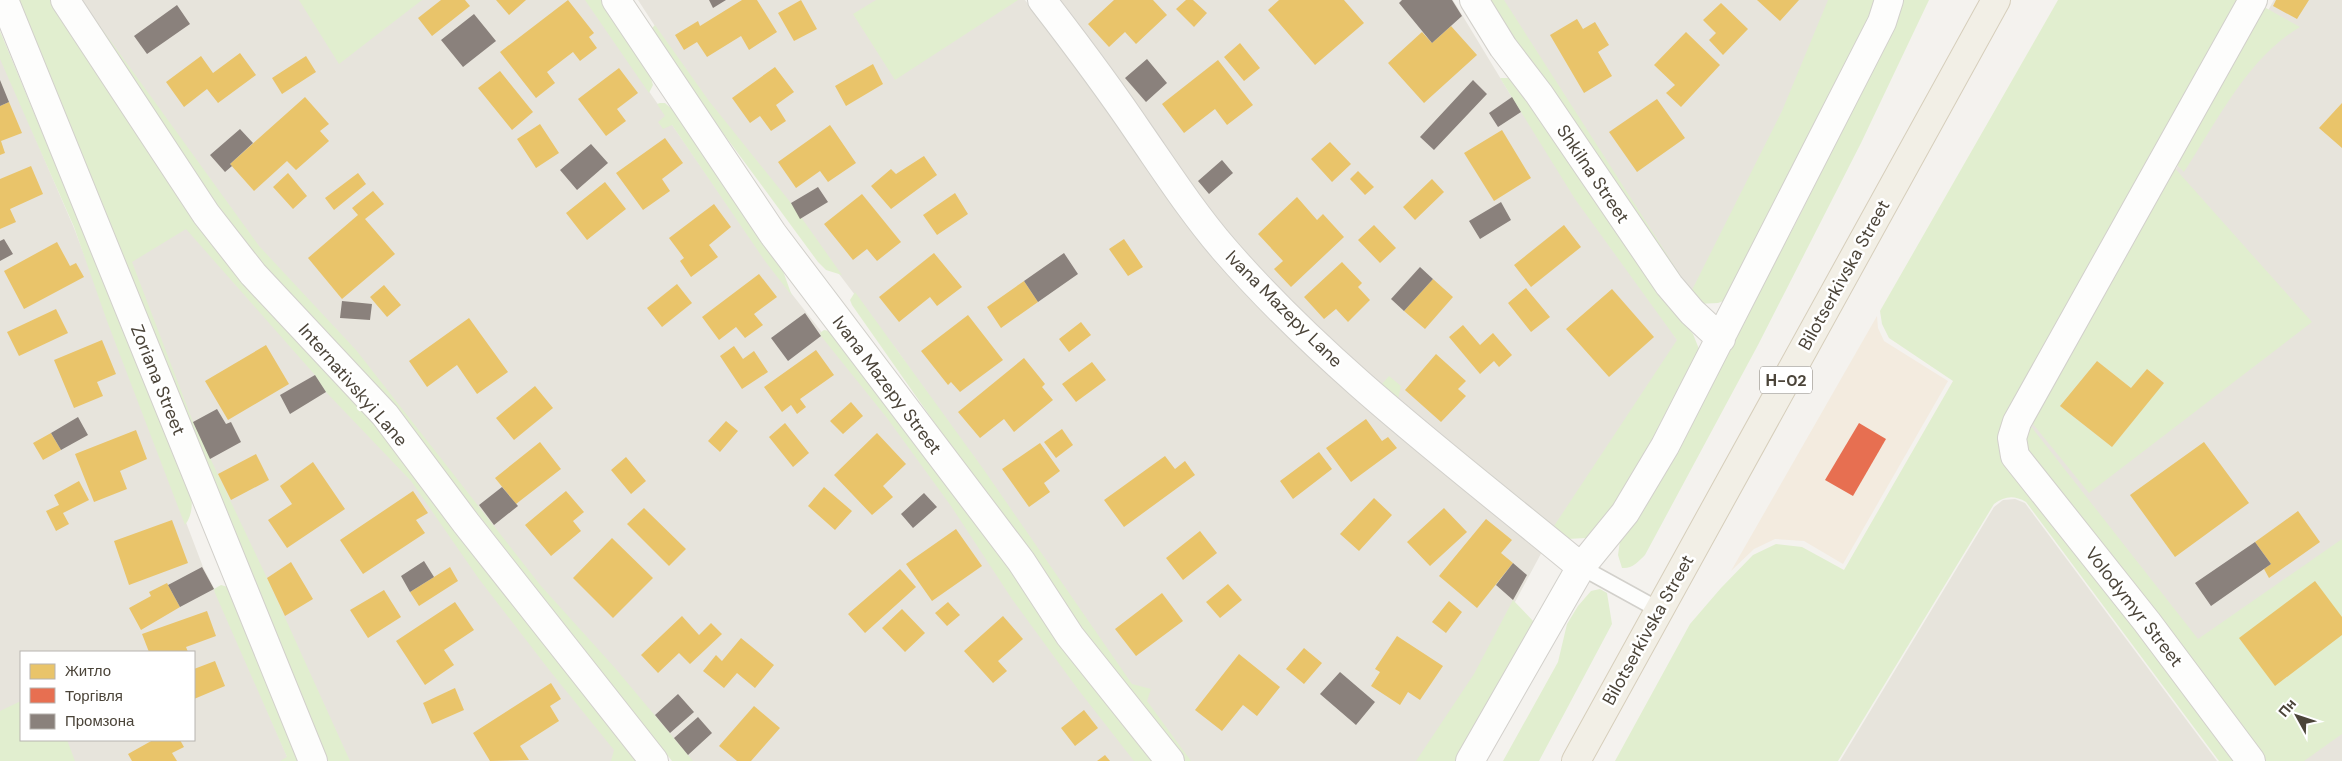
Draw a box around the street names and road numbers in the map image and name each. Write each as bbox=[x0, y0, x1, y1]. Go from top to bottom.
street label: Shkilna Street bbox=[1551, 120, 1635, 228]
street label: Bilotserkivska Street bbox=[1793, 195, 1895, 355]
street label: Ivana Mazepy Lane bbox=[1220, 245, 1348, 373]
street label: Ivana Mazepy Street bbox=[827, 311, 947, 459]
street label: Internativskyi Lane bbox=[293, 318, 413, 452]
street label: Zoriana Street bbox=[125, 321, 191, 439]
road number: Н-02 bbox=[1760, 366, 1812, 394]
street label: Volodymyr Street bbox=[2080, 542, 2188, 672]
street label: Bilotserkivska Street bbox=[1597, 550, 1699, 710]

